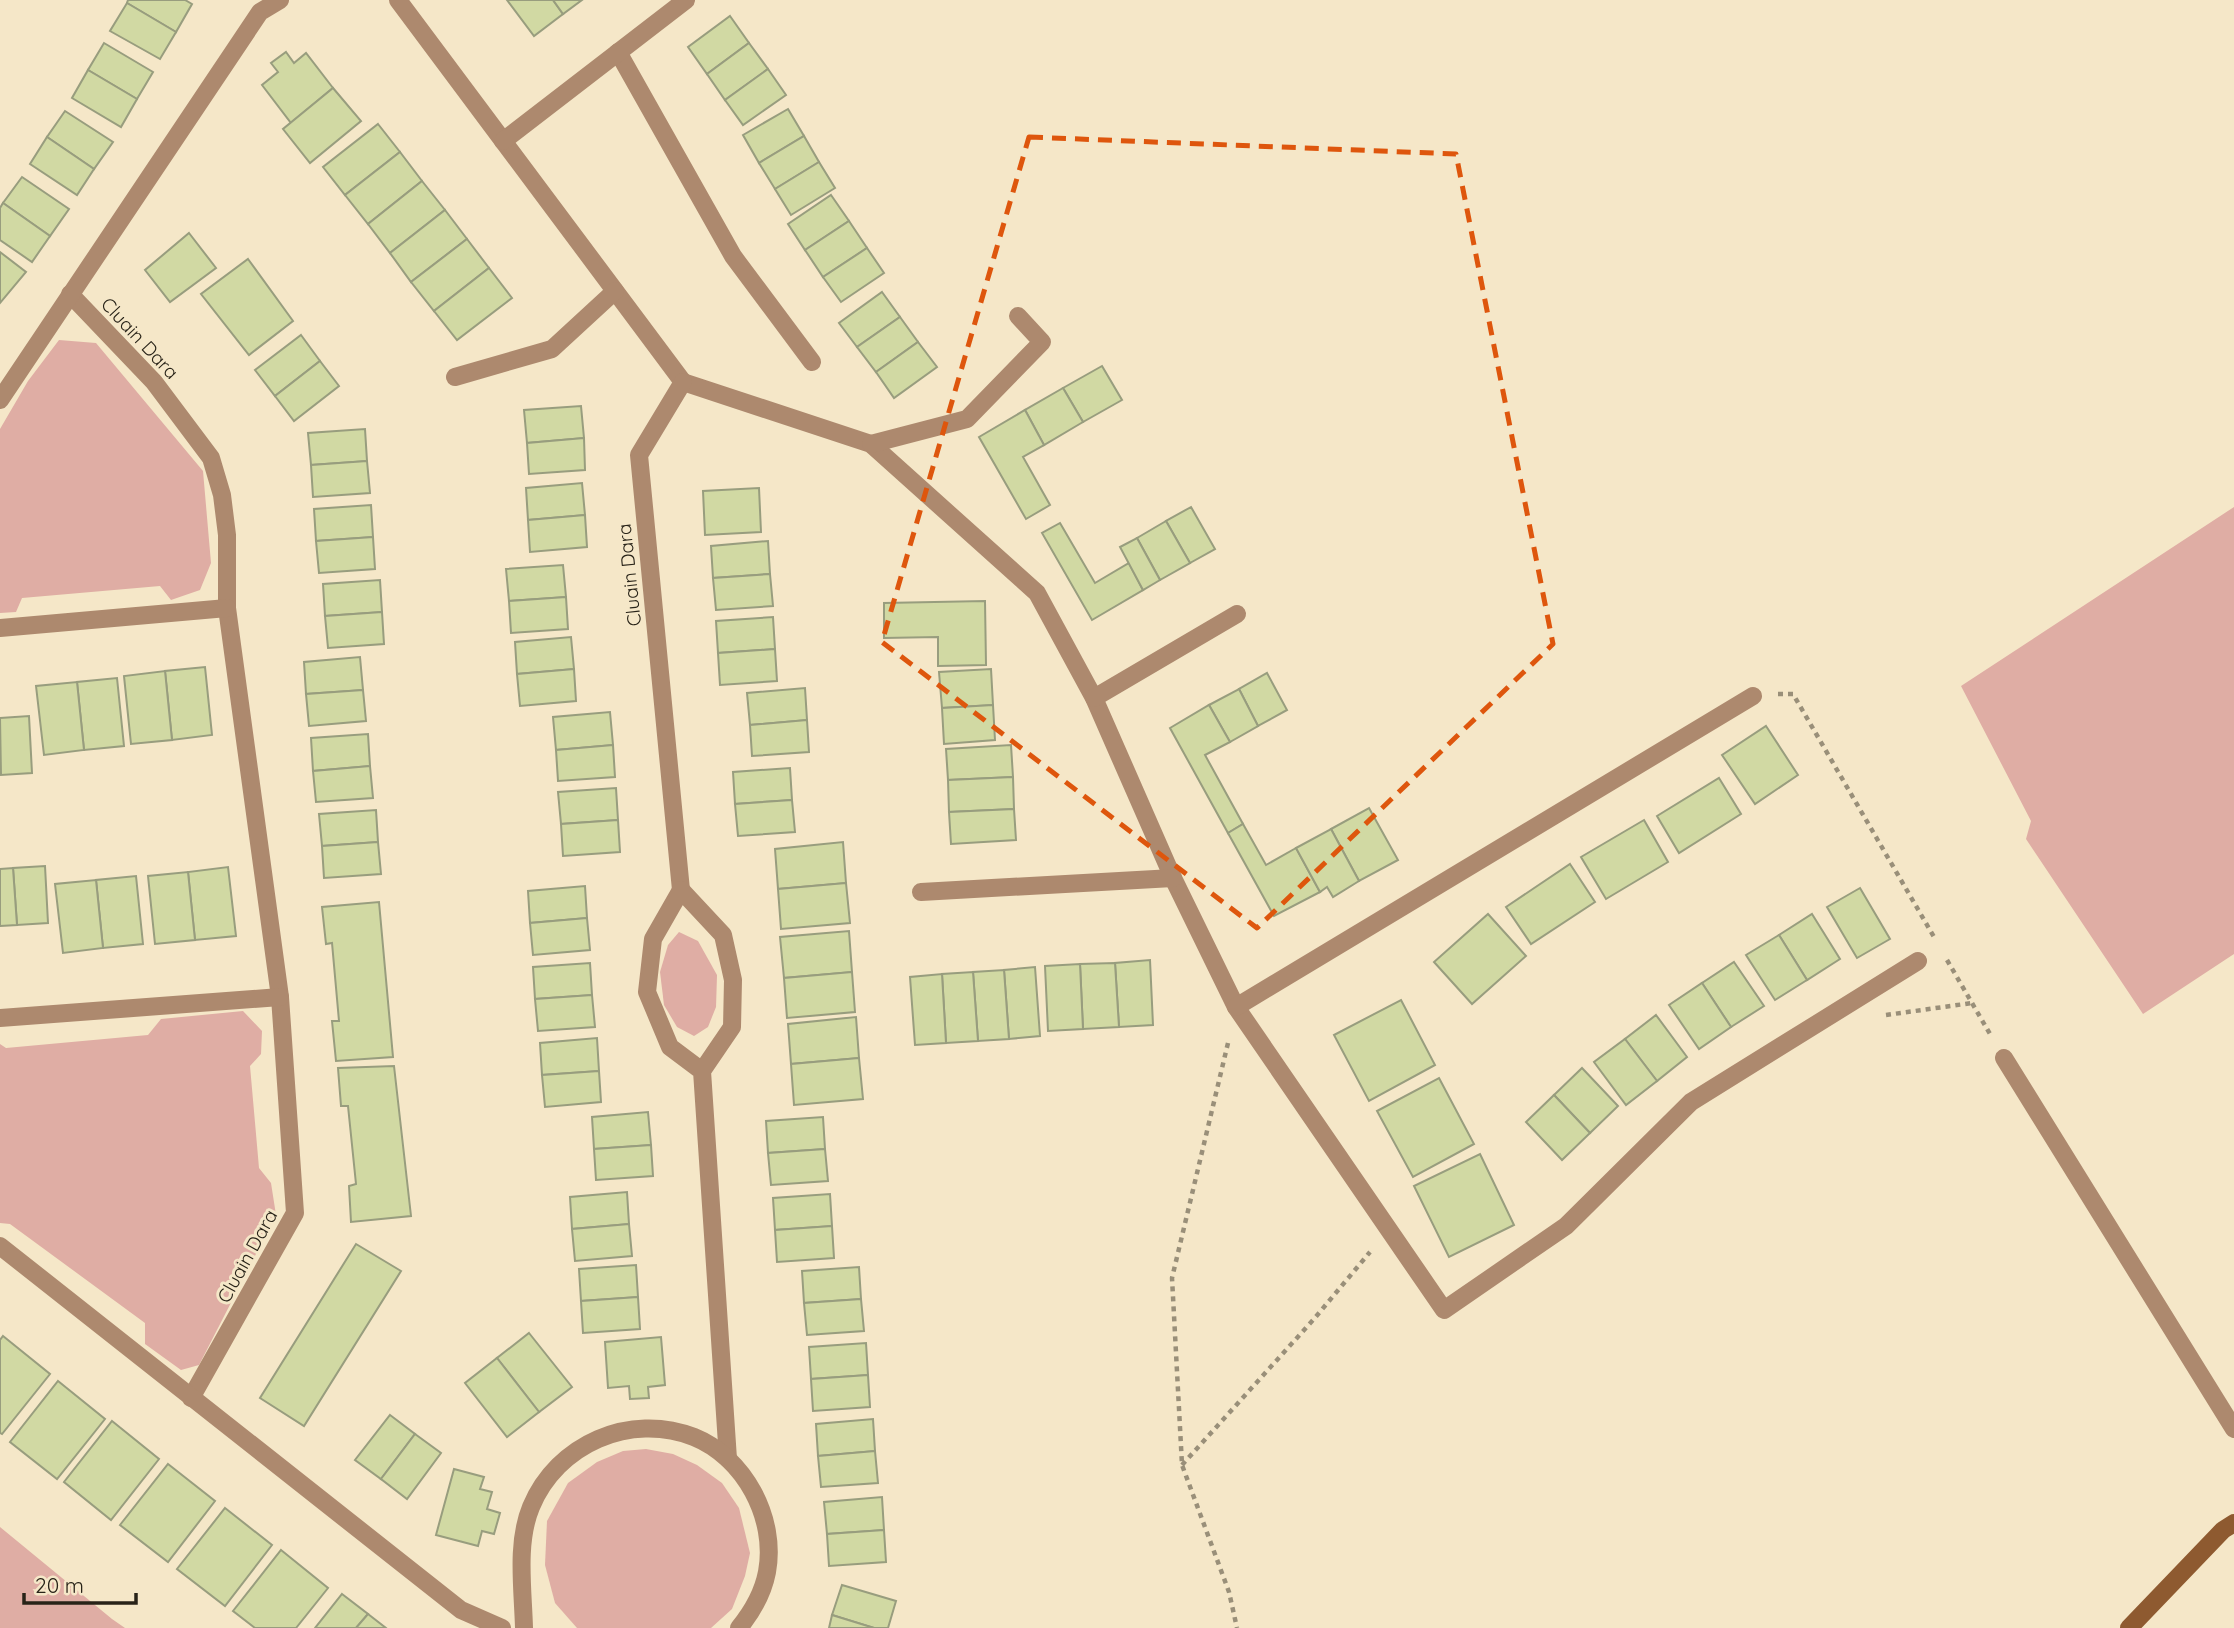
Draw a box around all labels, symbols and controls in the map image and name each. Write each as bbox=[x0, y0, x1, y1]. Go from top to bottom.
street label: Cluain Dara bbox=[96, 292, 184, 384]
street label: Cluain Dara bbox=[612, 523, 646, 627]
street label: Cluain Dara bbox=[212, 1205, 282, 1307]
scale bar bbox=[24, 1562, 136, 1606]
text: 20 m bbox=[35, 1572, 84, 1598]

